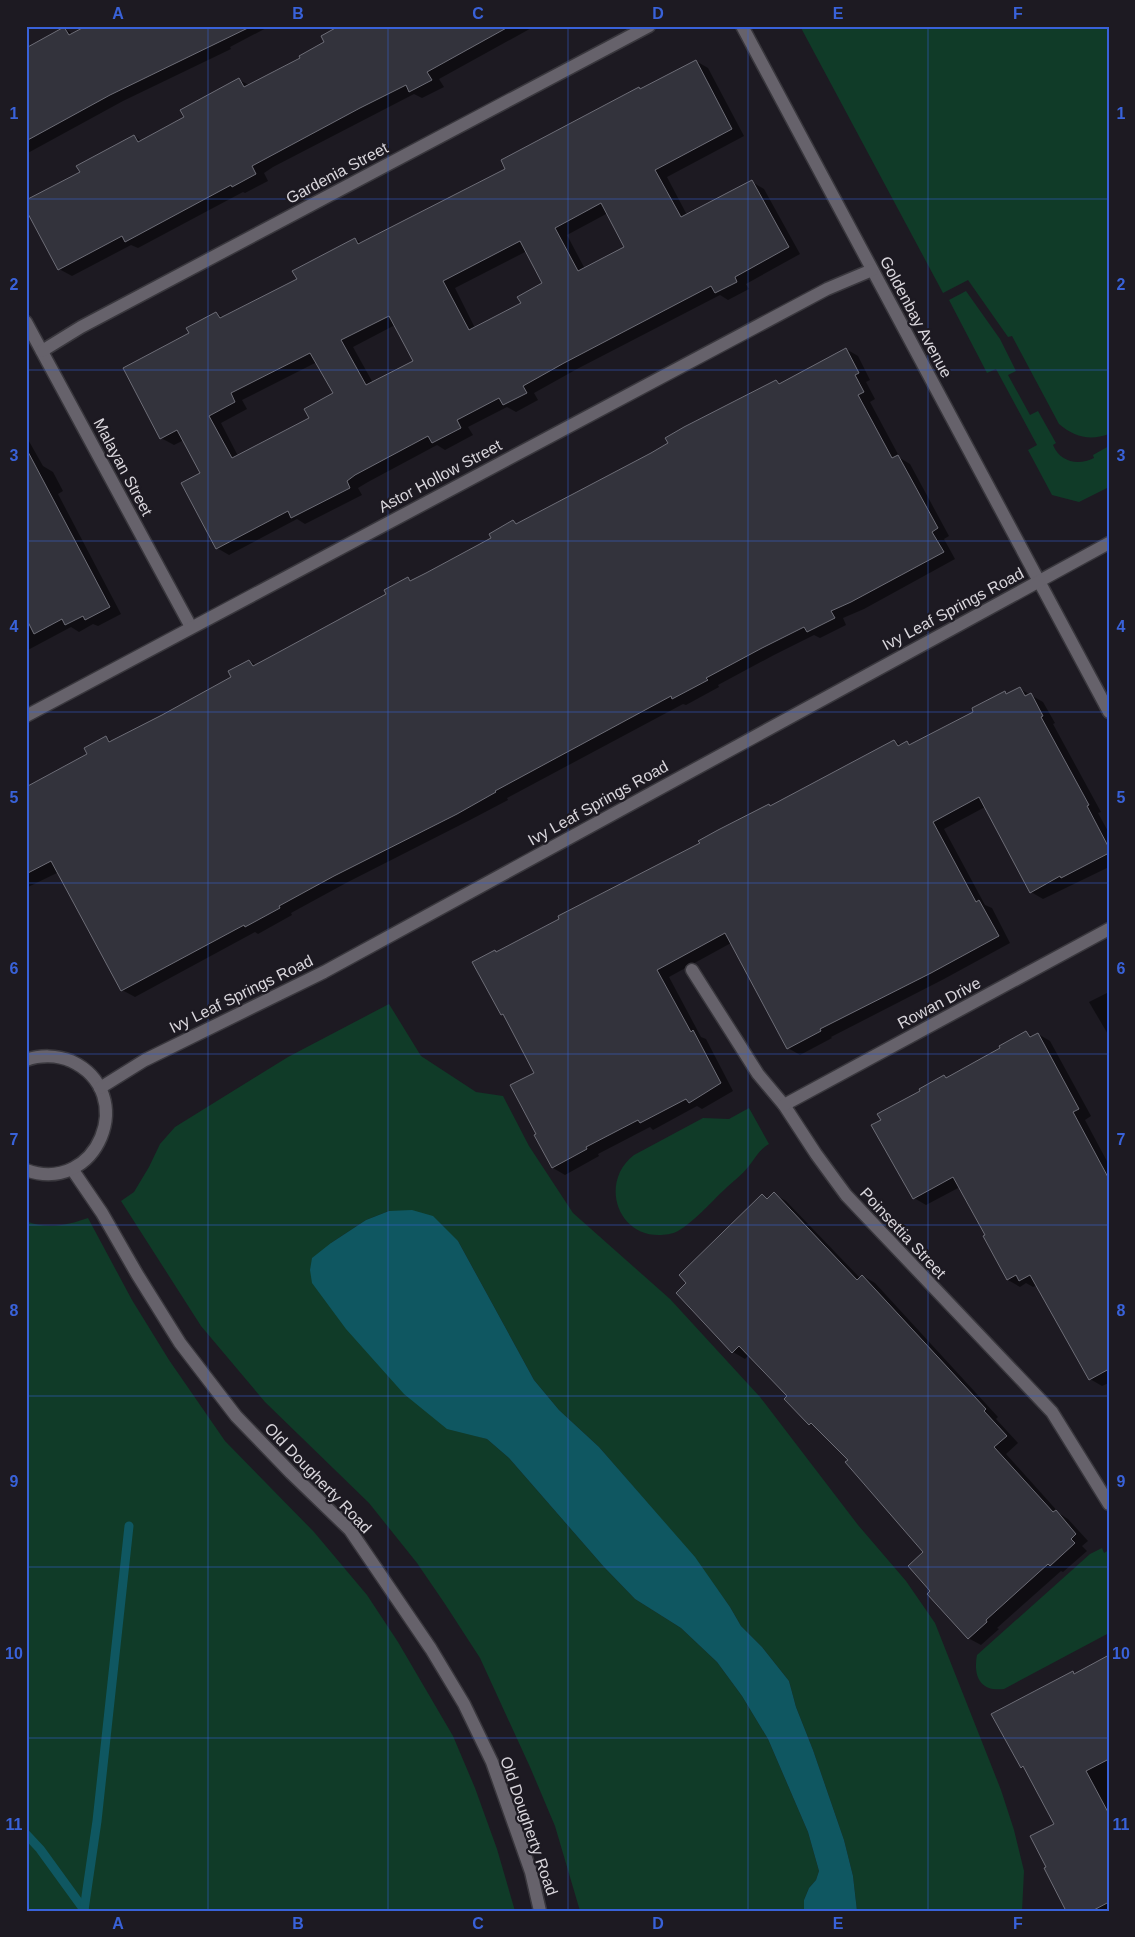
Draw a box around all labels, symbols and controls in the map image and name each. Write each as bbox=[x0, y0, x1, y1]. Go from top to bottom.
text: A bbox=[112, 5, 124, 22]
text: B bbox=[292, 5, 304, 22]
text: C bbox=[472, 5, 484, 22]
text: D bbox=[652, 5, 664, 22]
text: E bbox=[833, 5, 844, 22]
text: F bbox=[1013, 5, 1023, 22]
text: 1 bbox=[10, 105, 19, 122]
text: 1 bbox=[1117, 105, 1126, 122]
street label: Gardenia Street bbox=[283, 139, 391, 207]
street label: Goldenbay Avenue bbox=[877, 253, 955, 381]
text: 2 bbox=[10, 276, 19, 293]
text: 2 bbox=[1117, 276, 1126, 293]
street label: Malayan Street bbox=[90, 416, 156, 519]
street label: Astor Hollow Street bbox=[376, 436, 505, 516]
text: 3 bbox=[10, 447, 19, 464]
text: 3 bbox=[1117, 447, 1126, 464]
street label: Ivy Leaf Springs Road bbox=[880, 565, 1026, 653]
text: 4 bbox=[10, 618, 19, 635]
text: 4 bbox=[1117, 618, 1126, 635]
street label: Ivy Leaf Springs Road bbox=[525, 757, 671, 849]
text: 5 bbox=[10, 789, 19, 806]
text: 5 bbox=[1117, 789, 1126, 806]
street label: Ivy Leaf Springs Road bbox=[167, 952, 315, 1036]
text: 6 bbox=[10, 960, 19, 977]
text: 6 bbox=[1117, 960, 1126, 977]
street label: Rowan Drive bbox=[895, 974, 984, 1032]
text: 7 bbox=[10, 1131, 19, 1148]
text: 7 bbox=[1117, 1131, 1126, 1148]
street label: Poinsettia Street bbox=[857, 1184, 950, 1282]
text: 8 bbox=[10, 1302, 19, 1319]
text: 8 bbox=[1117, 1302, 1126, 1319]
street label: Old Dougherty Road bbox=[261, 1420, 375, 1536]
text: 9 bbox=[10, 1473, 19, 1490]
text: 9 bbox=[1117, 1473, 1126, 1490]
text: 10 bbox=[5, 1645, 23, 1662]
text: 10 bbox=[1112, 1645, 1130, 1662]
street label: Old Dougherty Road bbox=[497, 1754, 561, 1898]
text: 11 bbox=[6, 1816, 23, 1833]
text: 11 bbox=[1113, 1816, 1130, 1833]
text: A bbox=[112, 1915, 124, 1932]
text: B bbox=[292, 1915, 304, 1932]
text: C bbox=[472, 1915, 484, 1932]
text: D bbox=[652, 1915, 664, 1932]
text: E bbox=[833, 1915, 844, 1932]
text: F bbox=[1013, 1915, 1023, 1932]

